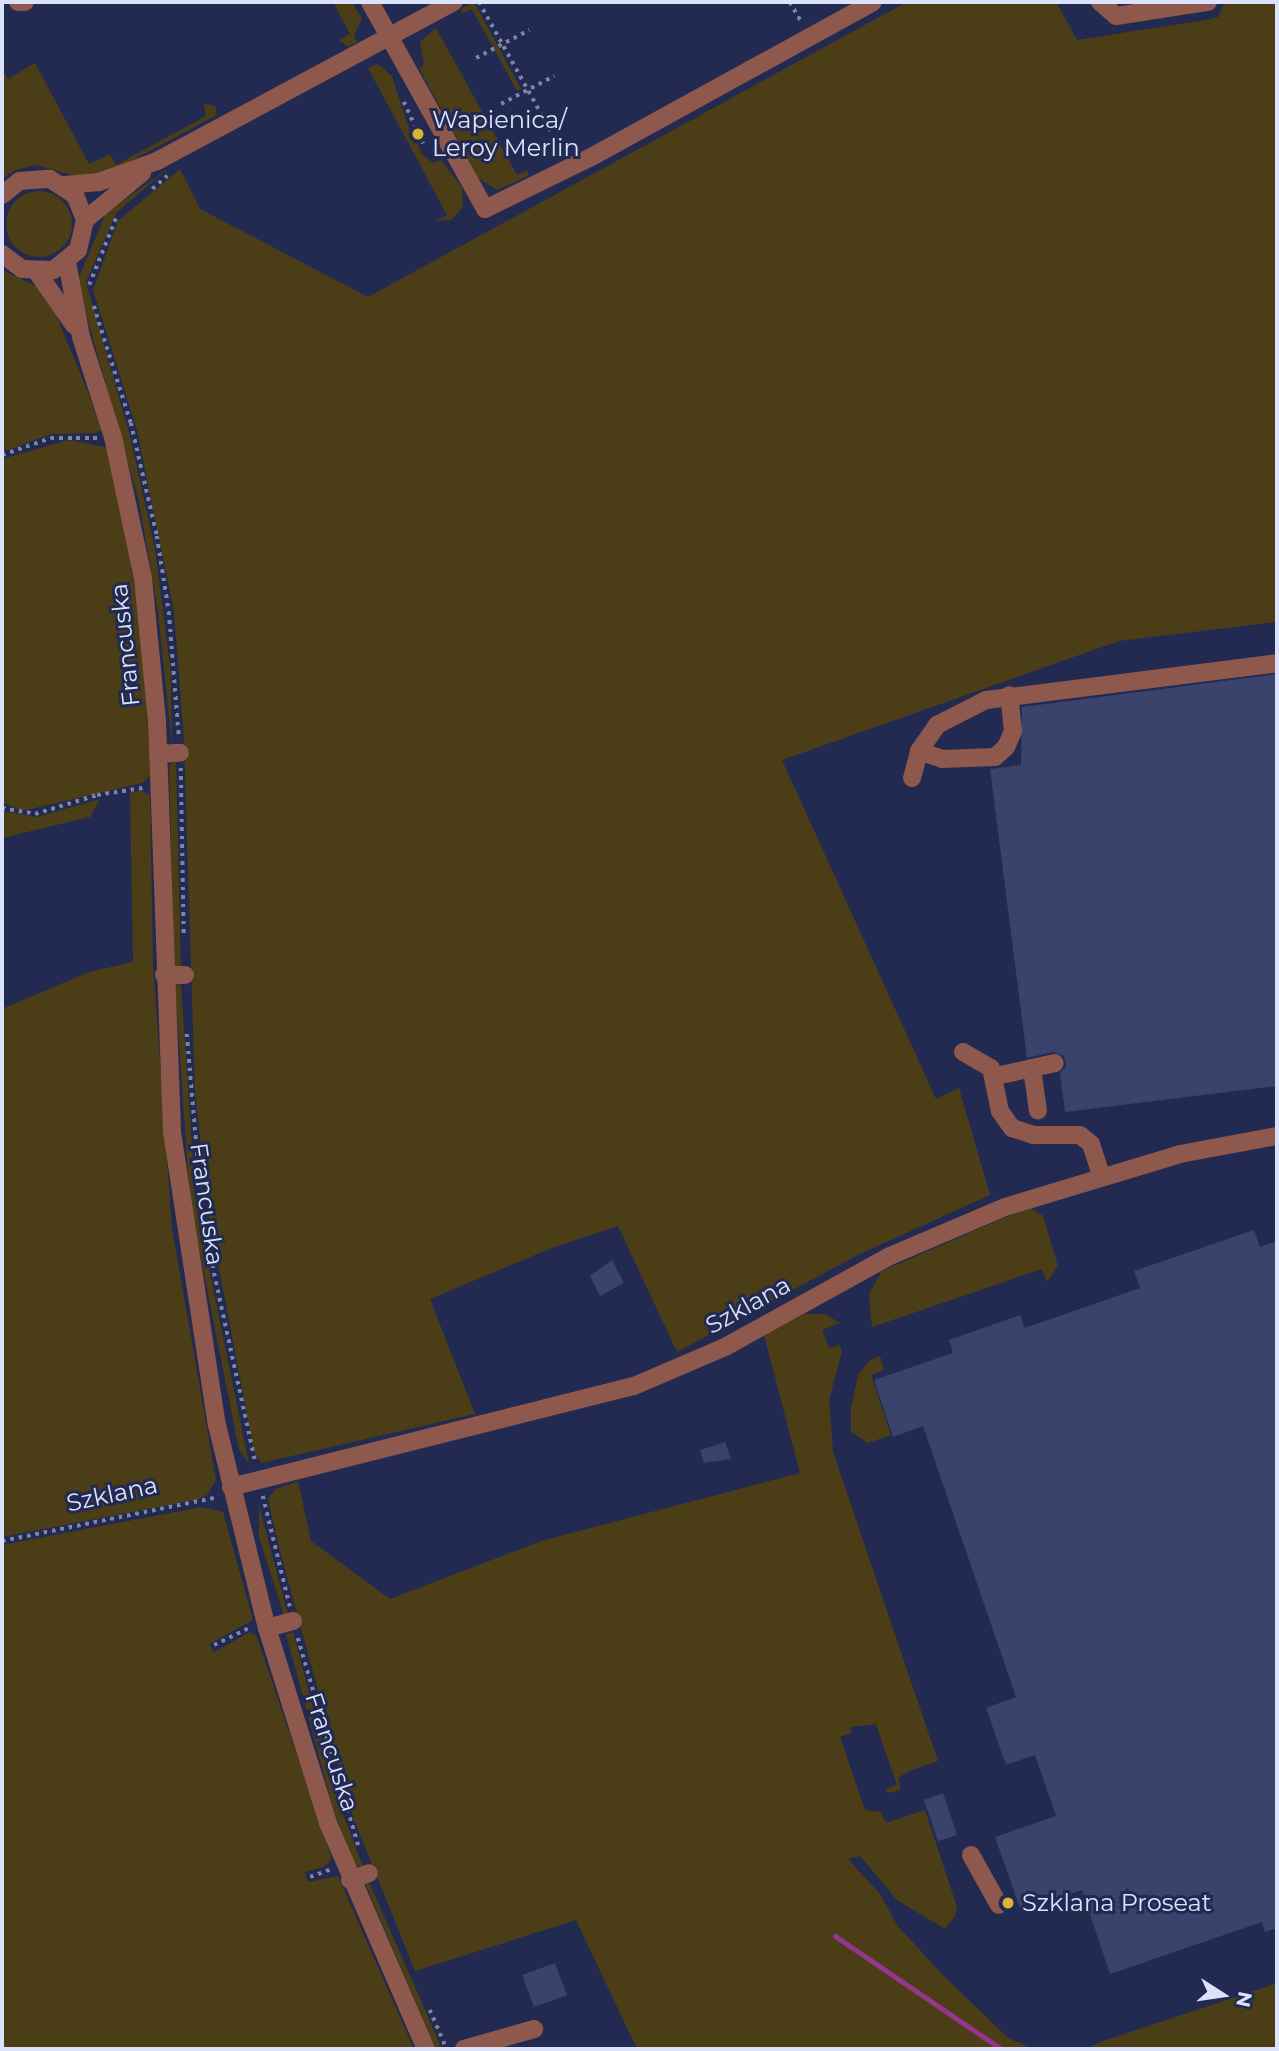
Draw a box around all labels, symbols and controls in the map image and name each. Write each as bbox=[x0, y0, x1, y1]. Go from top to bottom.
place label: Wapienica/ Leroy Merlin bbox=[432, 106, 580, 162]
marker: Wapienica/ Leroy Merlin bbox=[410, 126, 426, 142]
street label: Francuska bbox=[104, 582, 146, 708]
street label: Francuska bbox=[184, 1141, 230, 1267]
street label: Szklana bbox=[701, 1270, 795, 1340]
street label: Szklana bbox=[64, 1470, 160, 1518]
street label: Francuska bbox=[299, 1689, 365, 1815]
place label: Szklana Proseat bbox=[1022, 1889, 1211, 1917]
marker: Szklana Proseat bbox=[1000, 1895, 1016, 1911]
north arrow bbox=[1188, 1960, 1258, 2030]
text: N bbox=[1231, 1990, 1257, 2009]

